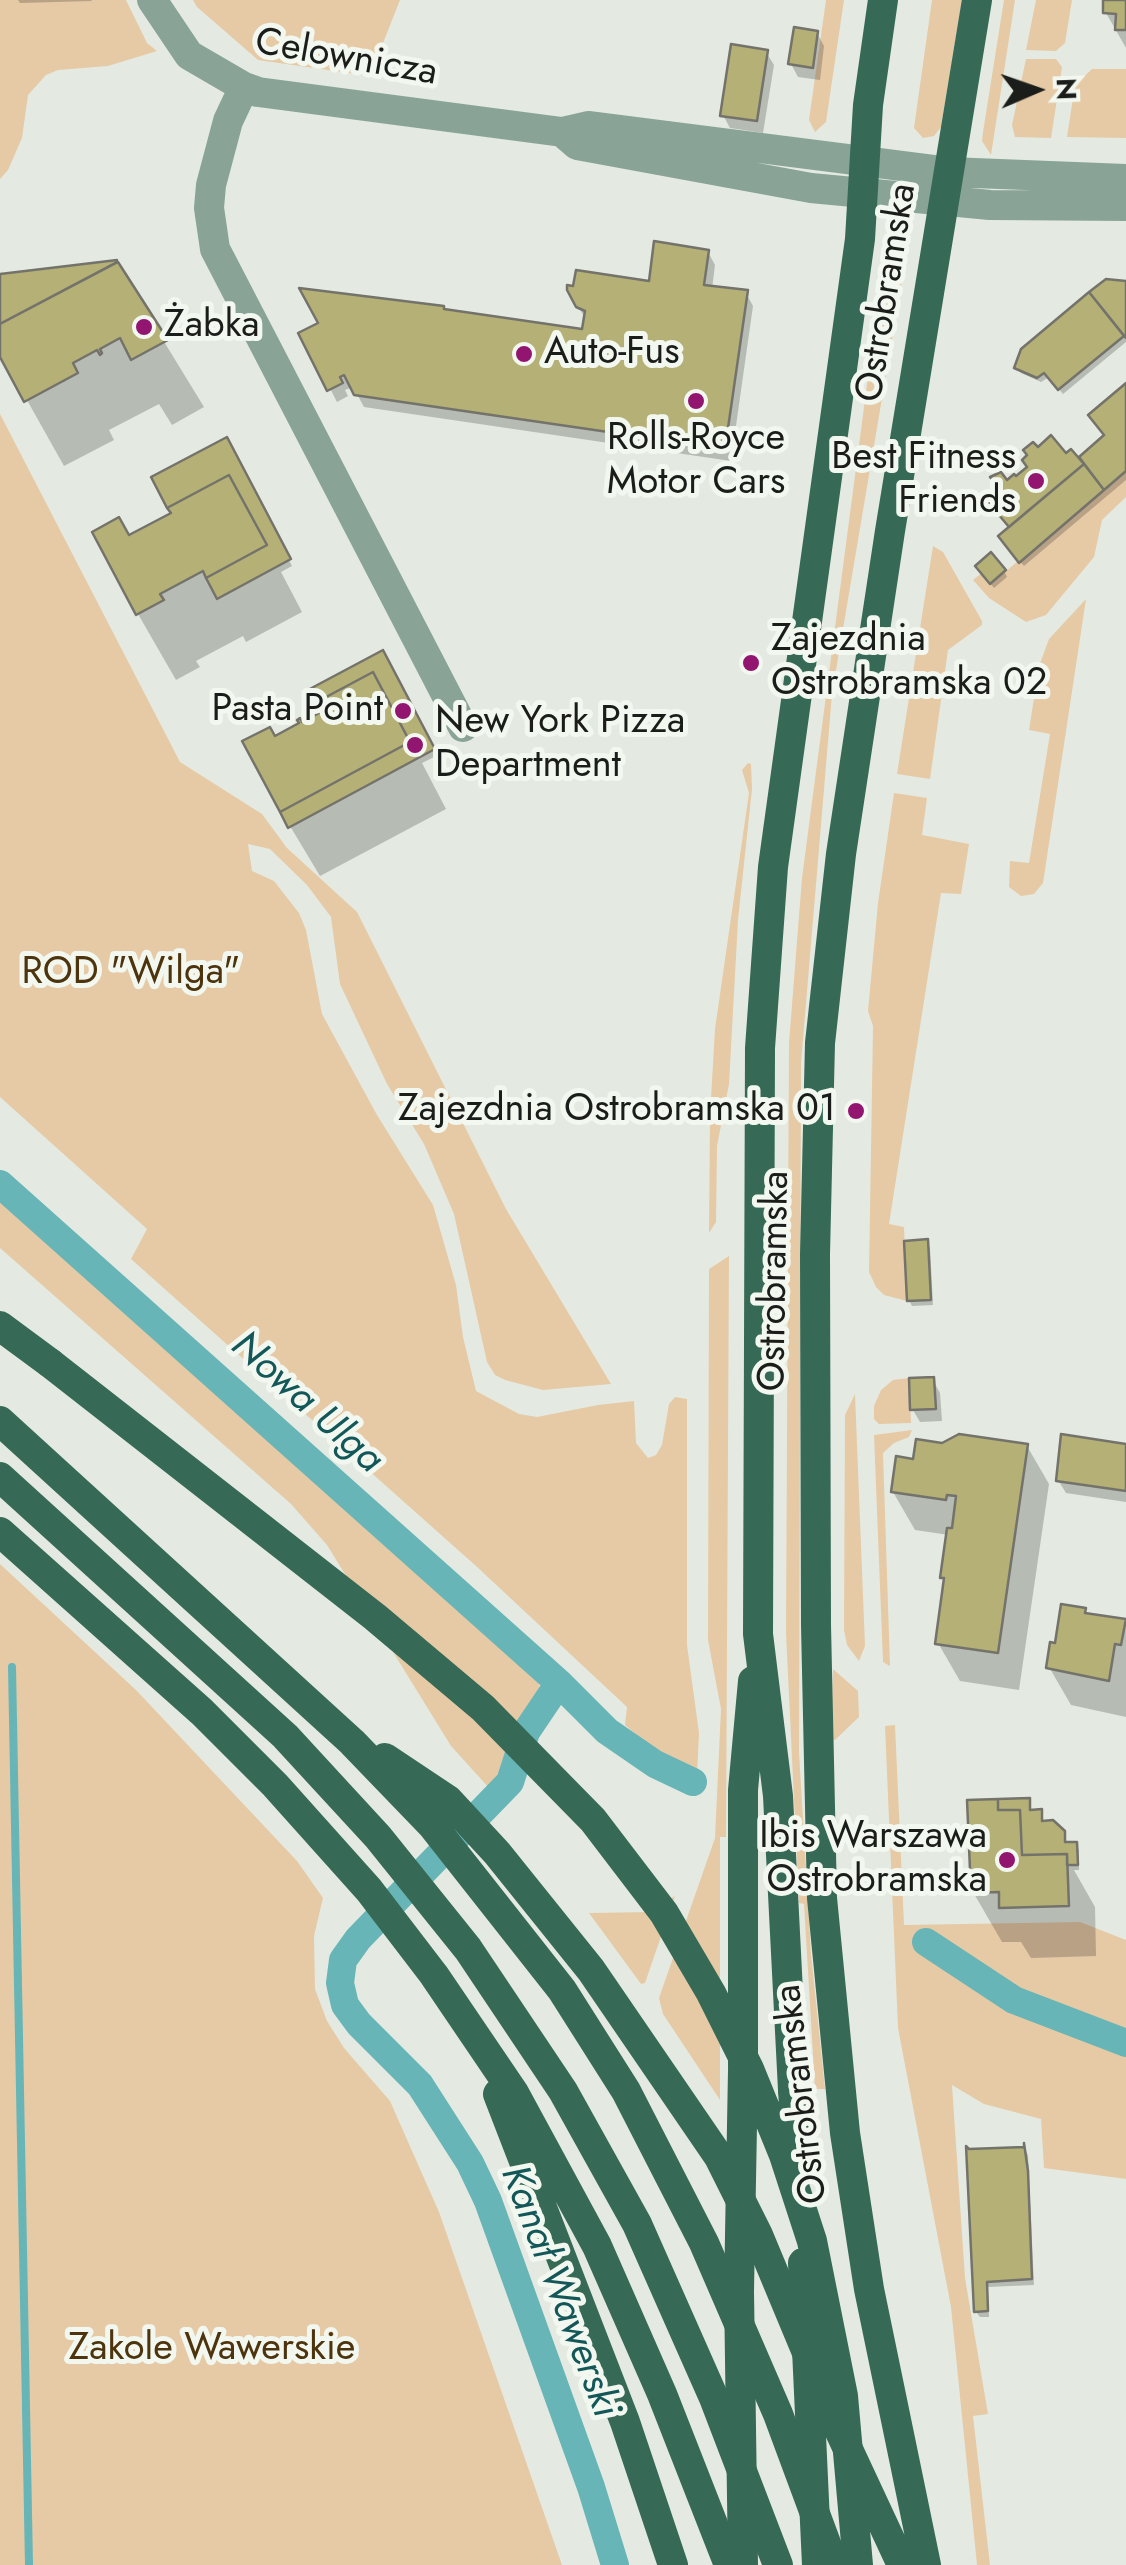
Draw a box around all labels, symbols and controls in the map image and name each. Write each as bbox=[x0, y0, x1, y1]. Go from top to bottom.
street label: Celownicza bbox=[251, 21, 441, 97]
north arrow bbox=[986, 40, 1086, 140]
text: N bbox=[1046, 77, 1087, 101]
street label: Ostrobramska bbox=[848, 180, 928, 406]
place label: Żabka bbox=[164, 304, 260, 350]
marker: Żabka bbox=[133, 316, 155, 338]
place label: Auto-Fus bbox=[544, 331, 680, 377]
marker: Auto-Fus bbox=[513, 343, 535, 365]
marker: Rolls-Royce Motor Cars bbox=[685, 390, 707, 412]
place label: Rolls-Royce Motor Cars bbox=[607, 417, 785, 506]
place label: Best Fitness Friends bbox=[831, 436, 1016, 526]
marker: Best Fitness Friends bbox=[1025, 470, 1047, 492]
place label: Zajezdnia Ostrobramska 02 bbox=[771, 618, 1047, 708]
marker: Zajezdnia Ostrobramska 02 bbox=[740, 652, 762, 674]
place label: Pasta Point bbox=[212, 688, 383, 734]
marker: Pasta Point bbox=[392, 700, 414, 722]
place label: New York Pizza Department bbox=[435, 700, 685, 789]
marker: New York Pizza Department bbox=[404, 734, 426, 756]
park label: ROD "Wilga" bbox=[22, 951, 240, 997]
place label: Zajezdnia Ostrobramska 01 bbox=[398, 1088, 836, 1134]
marker: Zajezdnia Ostrobramska 01 bbox=[845, 1100, 867, 1122]
street label: Ostrobramska bbox=[751, 1170, 801, 1392]
water label: Nowa Ulga bbox=[220, 1323, 392, 1485]
place label: Ibis Warszawa Ostrobramska bbox=[759, 1815, 987, 1905]
marker: Ibis Warszawa Ostrobramska bbox=[996, 1849, 1018, 1871]
street label: Ostrobramska bbox=[767, 1982, 839, 2206]
water label: Kanał Wawerski bbox=[488, 2159, 628, 2425]
park label: Zakole Wawerskie bbox=[69, 2327, 355, 2373]

